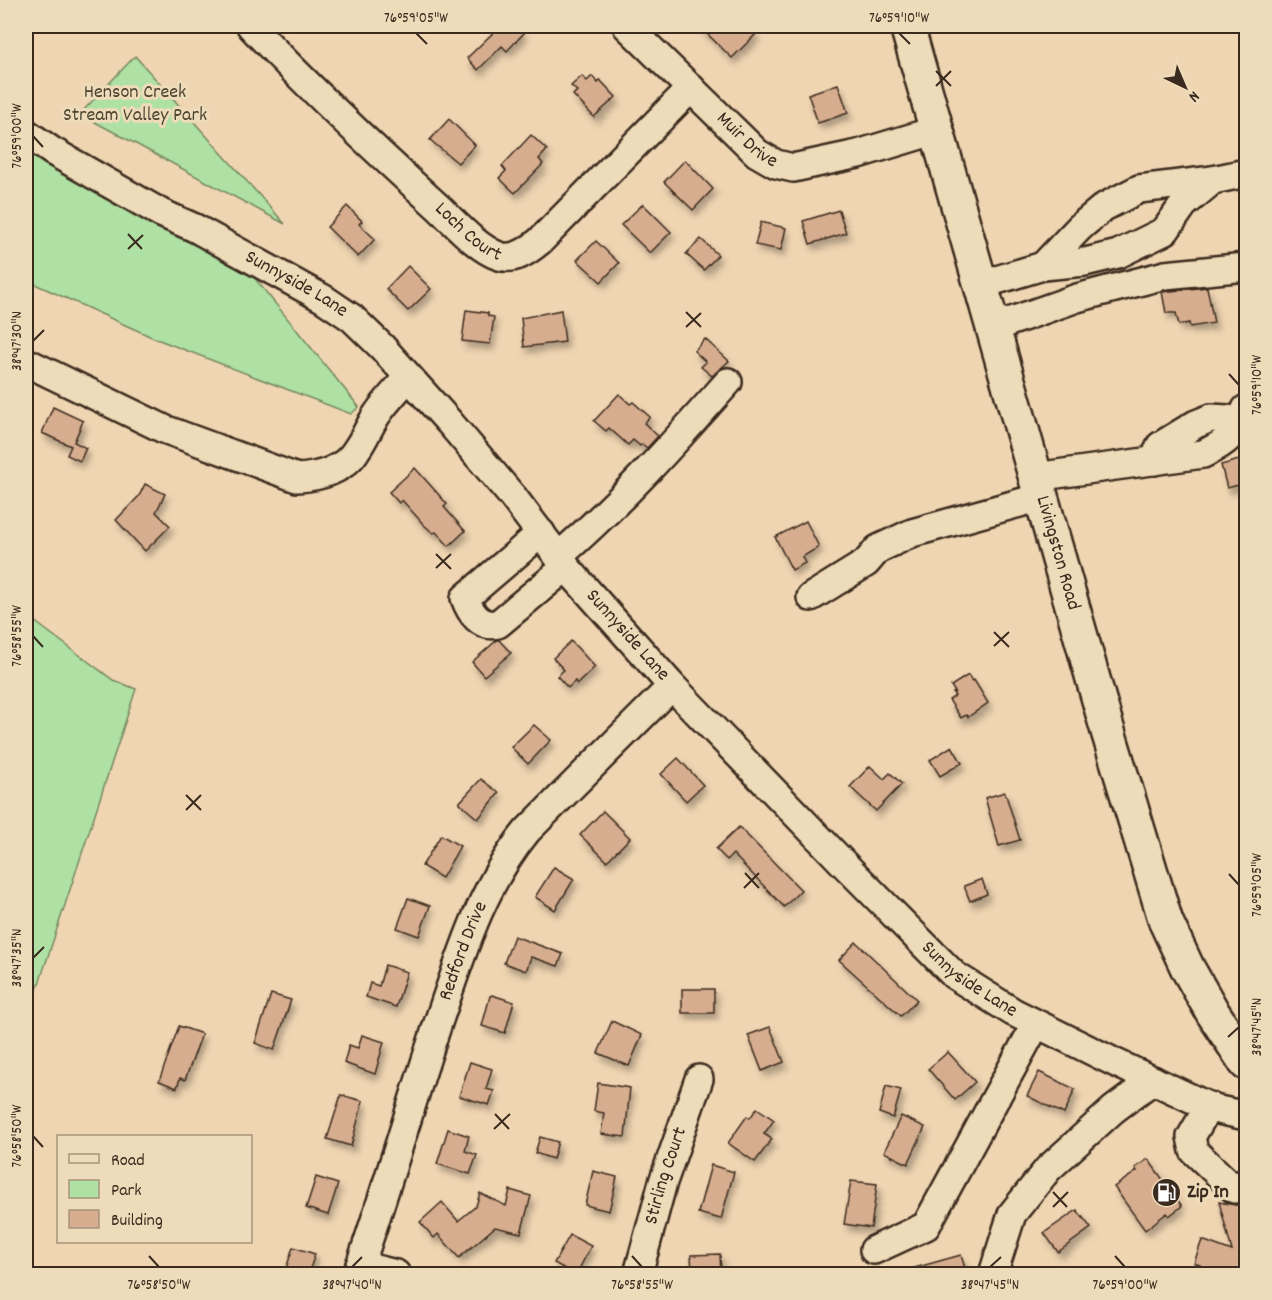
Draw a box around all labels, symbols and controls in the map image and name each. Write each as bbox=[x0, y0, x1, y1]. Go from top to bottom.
text: 76°59'05"W bbox=[384, 8, 448, 30]
text: 76°59'10"W bbox=[869, 8, 929, 30]
north arrow bbox=[1155, 57, 1215, 117]
park label: Henson Creek Stream Valley Park bbox=[63, 79, 207, 130]
text: N bbox=[1183, 85, 1205, 107]
text: 76°59'00"W bbox=[7, 103, 29, 168]
street label: Muir Drive bbox=[709, 106, 783, 176]
street label: Loch Court bbox=[428, 196, 505, 270]
street label: Sunnyside Lane bbox=[240, 244, 353, 325]
text: 38°47'30"N bbox=[7, 311, 29, 371]
text: 76°59'10"W bbox=[1247, 355, 1269, 415]
street label: Livingston Road bbox=[1028, 493, 1087, 614]
street label: Sunnyside Lane bbox=[579, 584, 676, 688]
text: 76°58'55"W bbox=[7, 605, 29, 667]
text: 76°59'05"W bbox=[1247, 853, 1269, 917]
street label: Redford Drive bbox=[433, 897, 495, 1004]
text: 38°47'35"N bbox=[7, 929, 29, 987]
street label: Sunnyside Lane bbox=[914, 935, 1023, 1025]
text: 38°47'45"N bbox=[1247, 998, 1269, 1056]
text: 76°58'50"W bbox=[7, 1104, 29, 1167]
street label: Stirling Court bbox=[638, 1124, 695, 1228]
legend bbox=[57, 1135, 252, 1243]
text: Road bbox=[111, 1149, 145, 1174]
fuel station icon: Zip In bbox=[1150, 1177, 1182, 1209]
text: Park bbox=[111, 1179, 142, 1204]
place label: Zip In bbox=[1187, 1179, 1229, 1207]
text: Building bbox=[111, 1209, 163, 1234]
text: 76°58'50"W bbox=[128, 1275, 191, 1297]
text: 38°47'40"N bbox=[322, 1275, 382, 1297]
text: 76°58'55"W bbox=[611, 1275, 673, 1297]
text: 38°47'45"N bbox=[961, 1275, 1019, 1297]
text: 76°59'00"W bbox=[1093, 1275, 1158, 1297]

